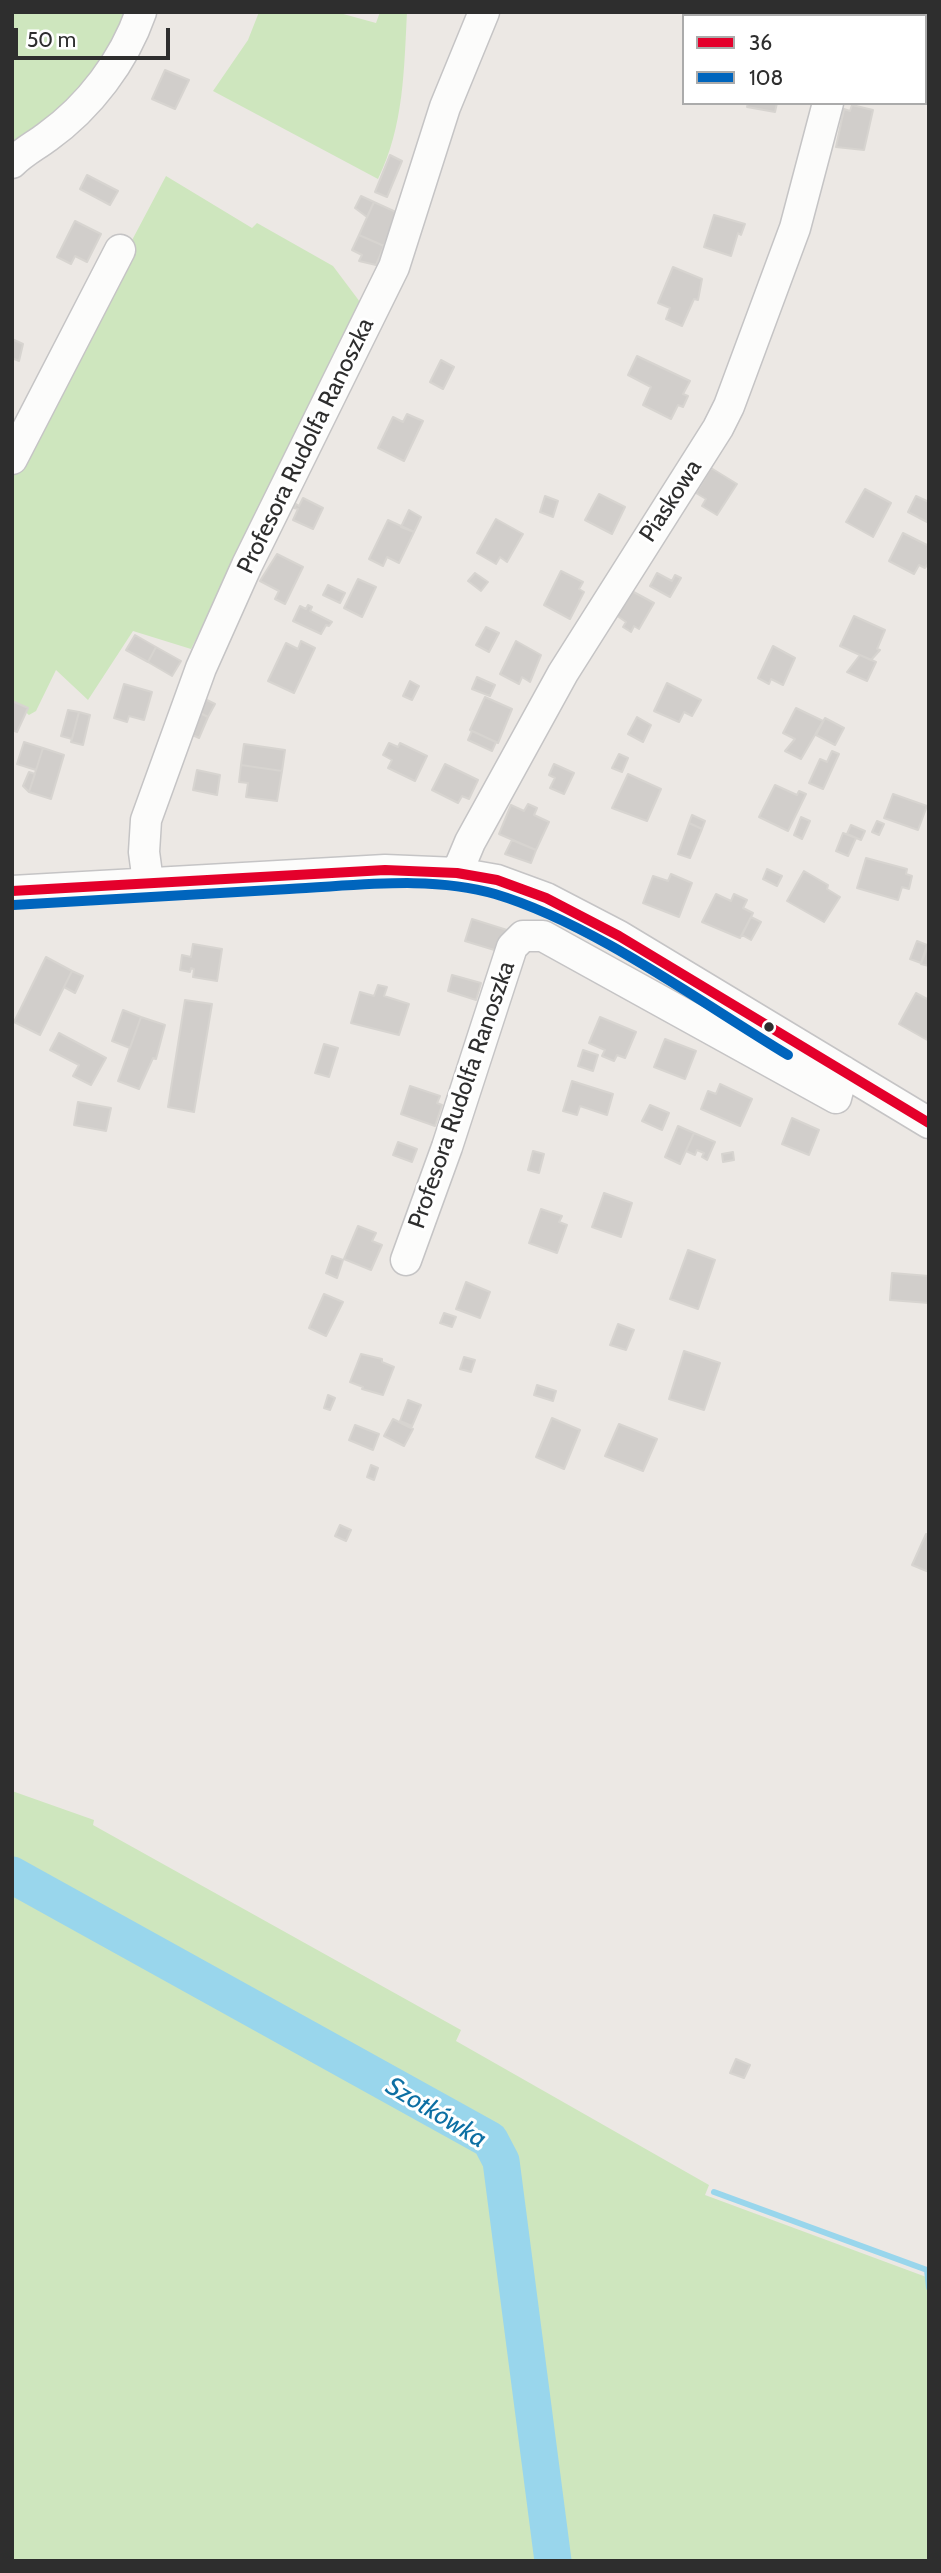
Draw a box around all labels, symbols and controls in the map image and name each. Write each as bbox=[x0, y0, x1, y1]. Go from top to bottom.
scale bar bbox=[18, 14, 173, 58]
legend bbox=[682, 14, 927, 105]
text: 50 m bbox=[27, 27, 76, 52]
text: 36 bbox=[749, 30, 772, 55]
text: 108 bbox=[749, 65, 783, 90]
street label: Profesora Rudolfa Ranoszka bbox=[231, 313, 381, 579]
street label: Piaskowa bbox=[634, 454, 708, 548]
street label: Profesora Rudolfa Ranoszka bbox=[403, 958, 521, 1232]
unlabelled marker bbox=[762, 1020, 776, 1034]
water label: Szotkówka bbox=[380, 2071, 492, 2155]

